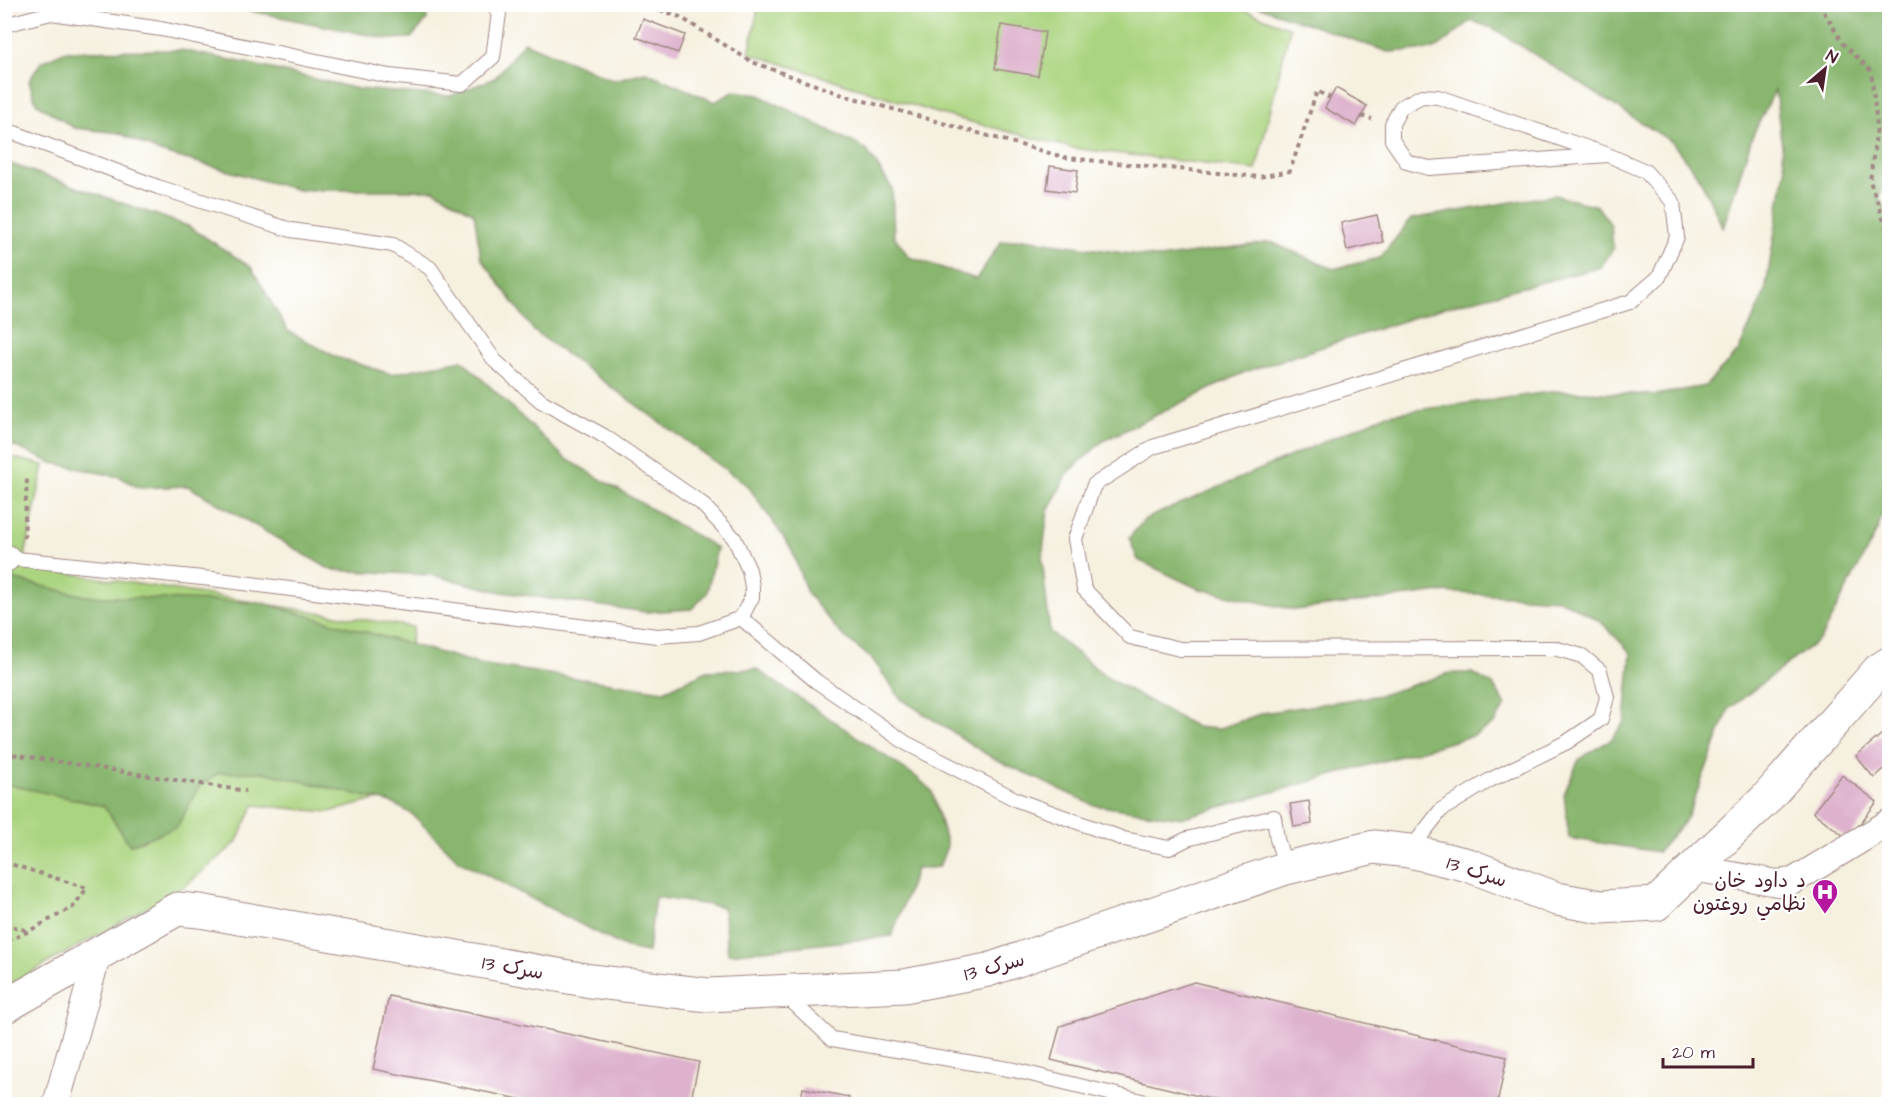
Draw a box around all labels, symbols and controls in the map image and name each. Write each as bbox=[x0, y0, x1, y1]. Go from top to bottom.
north arrow bbox=[1795, 39, 1855, 99]
text: N bbox=[1822, 45, 1842, 69]
street label: سرک 13 bbox=[1443, 849, 1510, 895]
place label: د داود خان نظامي روغتون bbox=[1693, 867, 1806, 921]
hospital icon: د داود خان نظامي روغتون bbox=[1810, 877, 1840, 915]
street label: سرک 13 bbox=[961, 945, 1028, 988]
street label: سرک 13 bbox=[480, 949, 546, 987]
scale bar bbox=[1663, 1031, 1753, 1069]
text: 20 m bbox=[1672, 1040, 1715, 1065]

